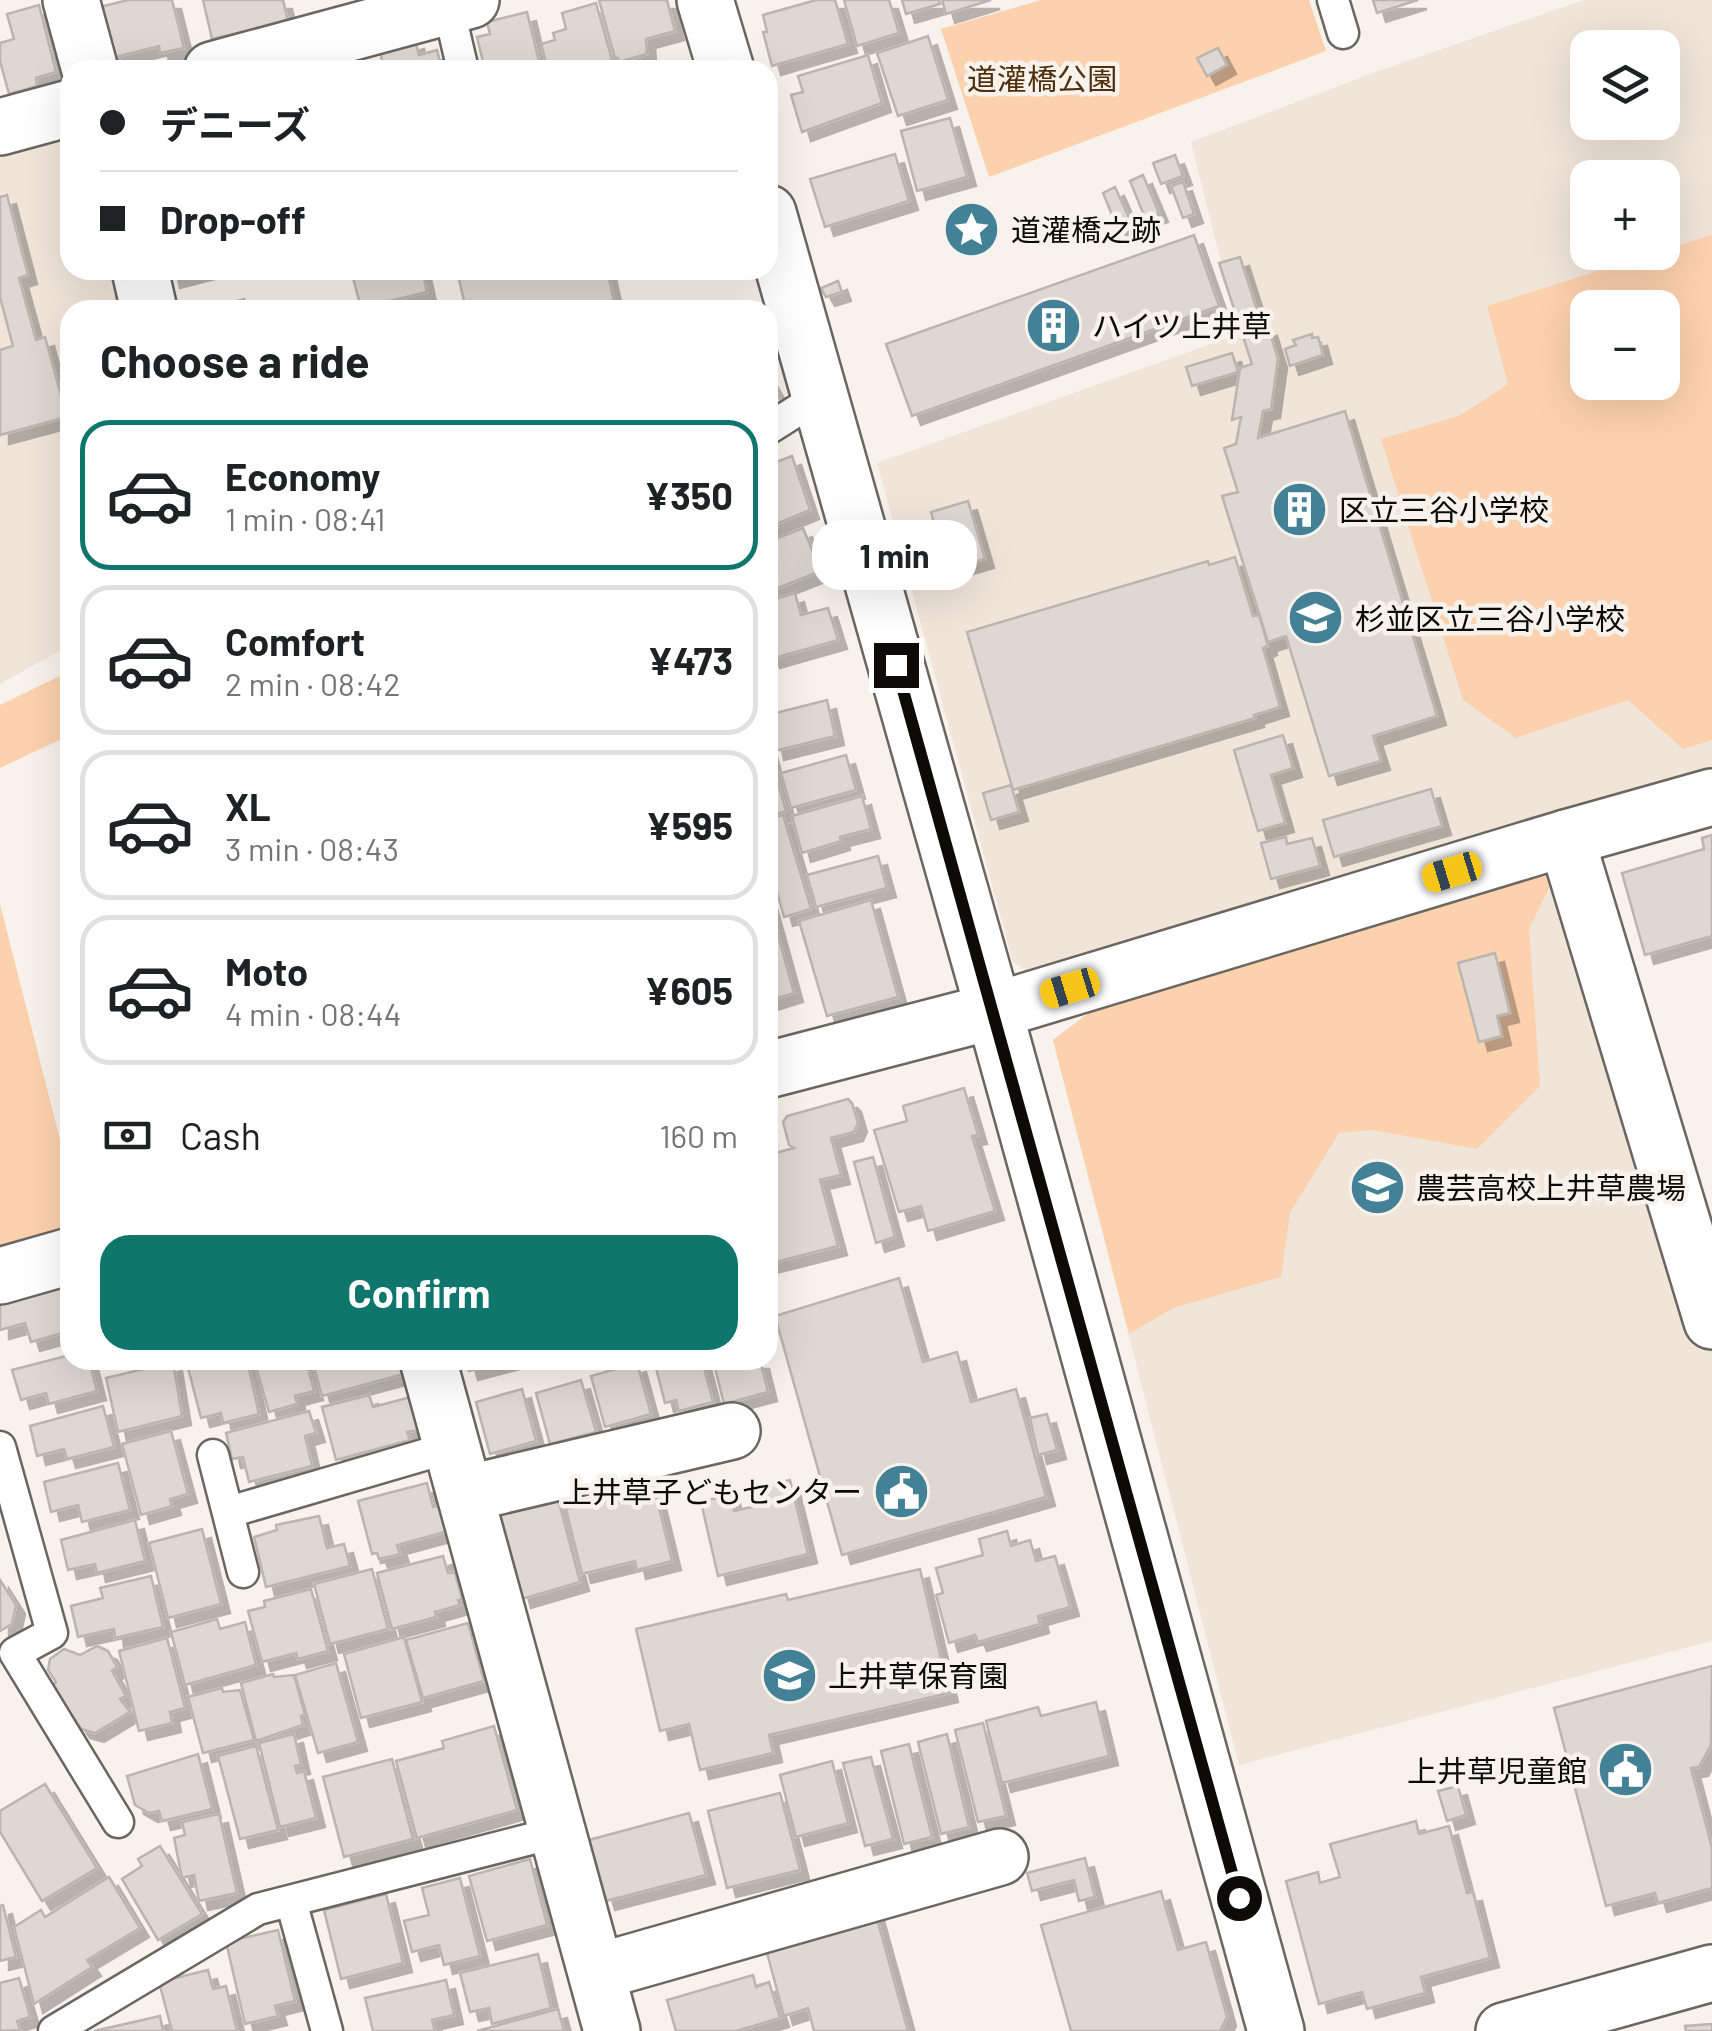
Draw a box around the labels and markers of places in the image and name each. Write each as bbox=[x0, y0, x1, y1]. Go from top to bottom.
place icon: 道灌橋之跡 bbox=[942, 199, 1002, 259]
place label: 道灌橋之跡 bbox=[1011, 211, 1161, 247]
building icon: ハイツ上井草 bbox=[1023, 295, 1083, 355]
place label: ハイツ上井草 bbox=[1092, 307, 1271, 343]
building icon: 区立三谷小学校 bbox=[1270, 479, 1330, 539]
place label: 区立三谷小学校 bbox=[1339, 491, 1549, 527]
school or university icon: 杉並区立三谷小学校 bbox=[1286, 588, 1346, 648]
place label: 杉並区立三谷小学校 bbox=[1355, 600, 1625, 636]
school or university icon: 農芸高校上井草農場 bbox=[1347, 1157, 1407, 1217]
place label: 農芸高校上井草農場 bbox=[1416, 1169, 1686, 1205]
public building icon: 上井草子どもセンター bbox=[871, 1461, 931, 1521]
place label: 上井草子どもセンター bbox=[562, 1473, 862, 1509]
school or university icon: 上井草保育園 bbox=[759, 1645, 819, 1705]
place label: 上井草保育園 bbox=[828, 1657, 1008, 1693]
public building icon: 上井草児童館 bbox=[1596, 1740, 1656, 1800]
place label: 上井草児童館 bbox=[1407, 1752, 1587, 1788]

